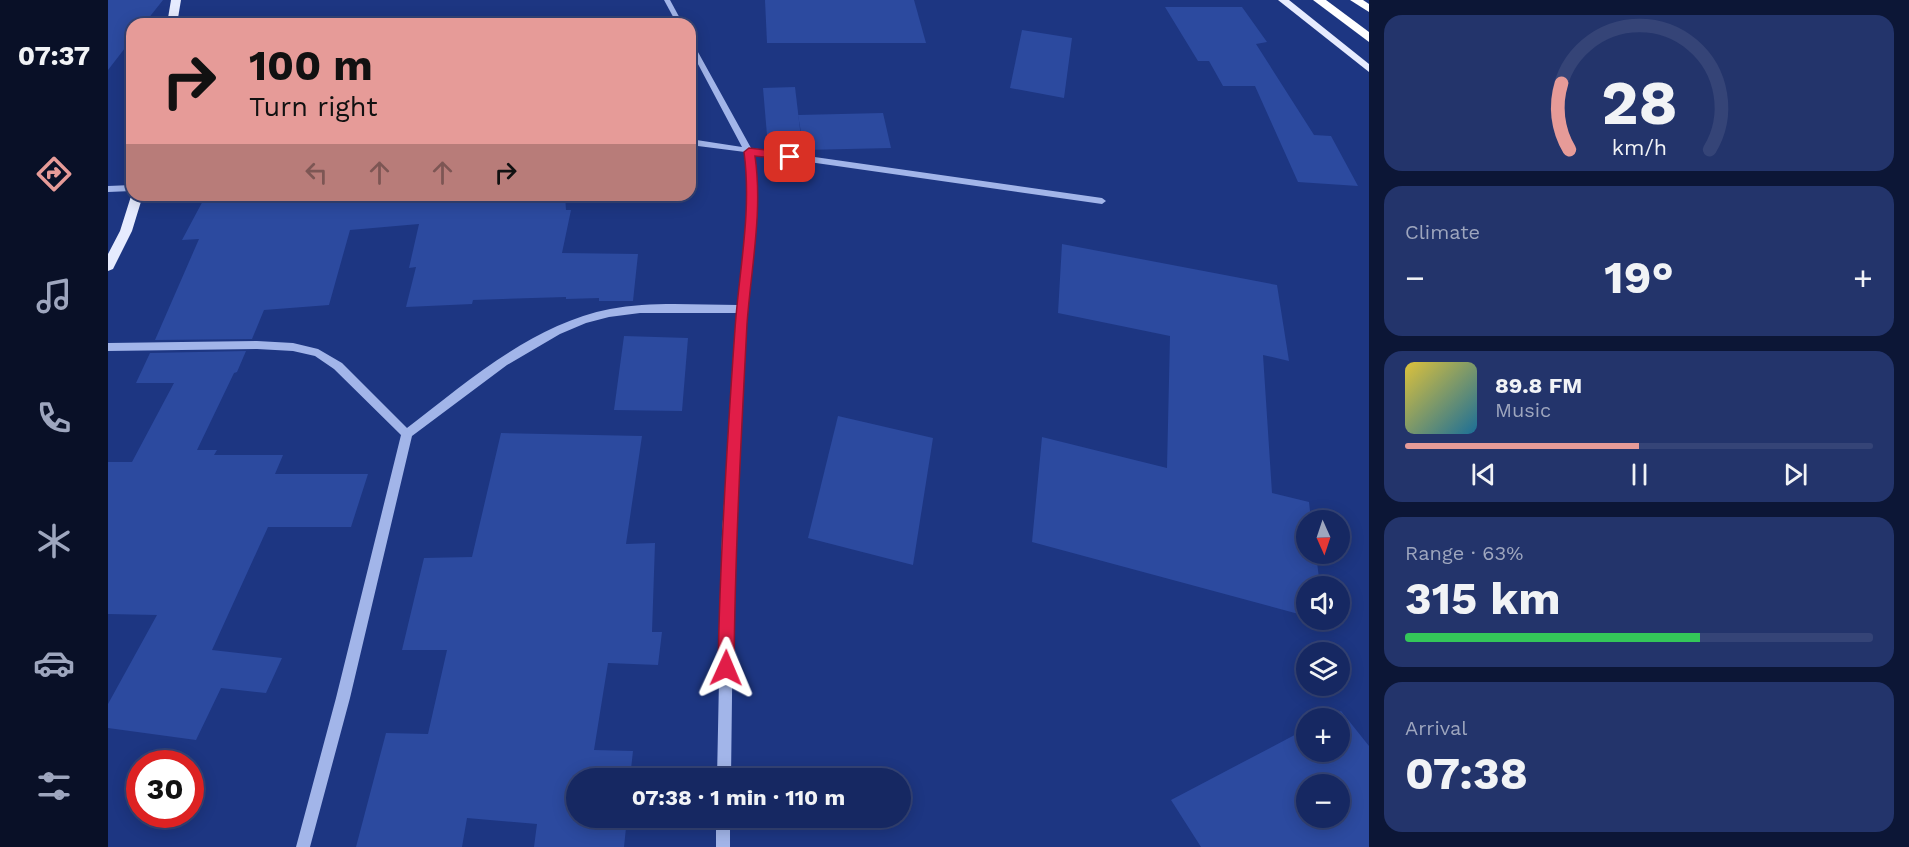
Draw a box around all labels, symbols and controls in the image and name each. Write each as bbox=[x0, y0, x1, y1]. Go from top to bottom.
text: 07:37 bbox=[18, 40, 90, 72]
text: 100 m bbox=[249, 41, 373, 90]
icon: right bbox=[150, 42, 228, 120]
text: 28 bbox=[1601, 66, 1677, 139]
text: Turn right bbox=[249, 91, 378, 123]
pin bbox=[764, 131, 815, 182]
text: km/h bbox=[1611, 135, 1667, 160]
icon: arrive bbox=[773, 140, 806, 173]
icon: directions bbox=[33, 153, 75, 195]
icon: left bbox=[300, 156, 333, 189]
icon: ahead bbox=[363, 156, 396, 189]
icon: ahead bbox=[426, 156, 459, 189]
icon: right bbox=[489, 156, 522, 189]
text: Climate bbox=[1405, 220, 1480, 244]
text: 19° bbox=[1604, 251, 1674, 304]
text: − bbox=[1405, 258, 1425, 297]
text: + bbox=[1853, 258, 1873, 297]
icon: music bbox=[33, 275, 75, 317]
text: 89.8 FM bbox=[1495, 373, 1582, 398]
icon: phone bbox=[33, 397, 75, 439]
text: Music bbox=[1495, 398, 1551, 422]
icon: previous bbox=[1467, 458, 1500, 491]
icon: pause bbox=[1623, 458, 1656, 491]
icon: next bbox=[1779, 458, 1812, 491]
north arrow bbox=[1296, 510, 1350, 564]
map controls bbox=[1296, 510, 1350, 828]
icon: climate bbox=[33, 520, 75, 562]
text: Range · 63% bbox=[1405, 541, 1523, 565]
text: 315 km bbox=[1405, 572, 1561, 625]
button: sound bbox=[1296, 576, 1350, 630]
position arrow bbox=[694, 636, 758, 700]
icon: car bbox=[33, 642, 75, 684]
button: layers bbox=[1296, 642, 1350, 696]
button: + bbox=[1296, 708, 1350, 762]
text: Arrival bbox=[1405, 716, 1467, 740]
text: 07:38 bbox=[1405, 747, 1528, 800]
speed limit sign: 30 bbox=[126, 750, 204, 828]
icon: filters bbox=[33, 765, 75, 807]
button: − bbox=[1296, 774, 1350, 828]
text: 07:38 · 1 min · 110 m bbox=[632, 785, 845, 810]

